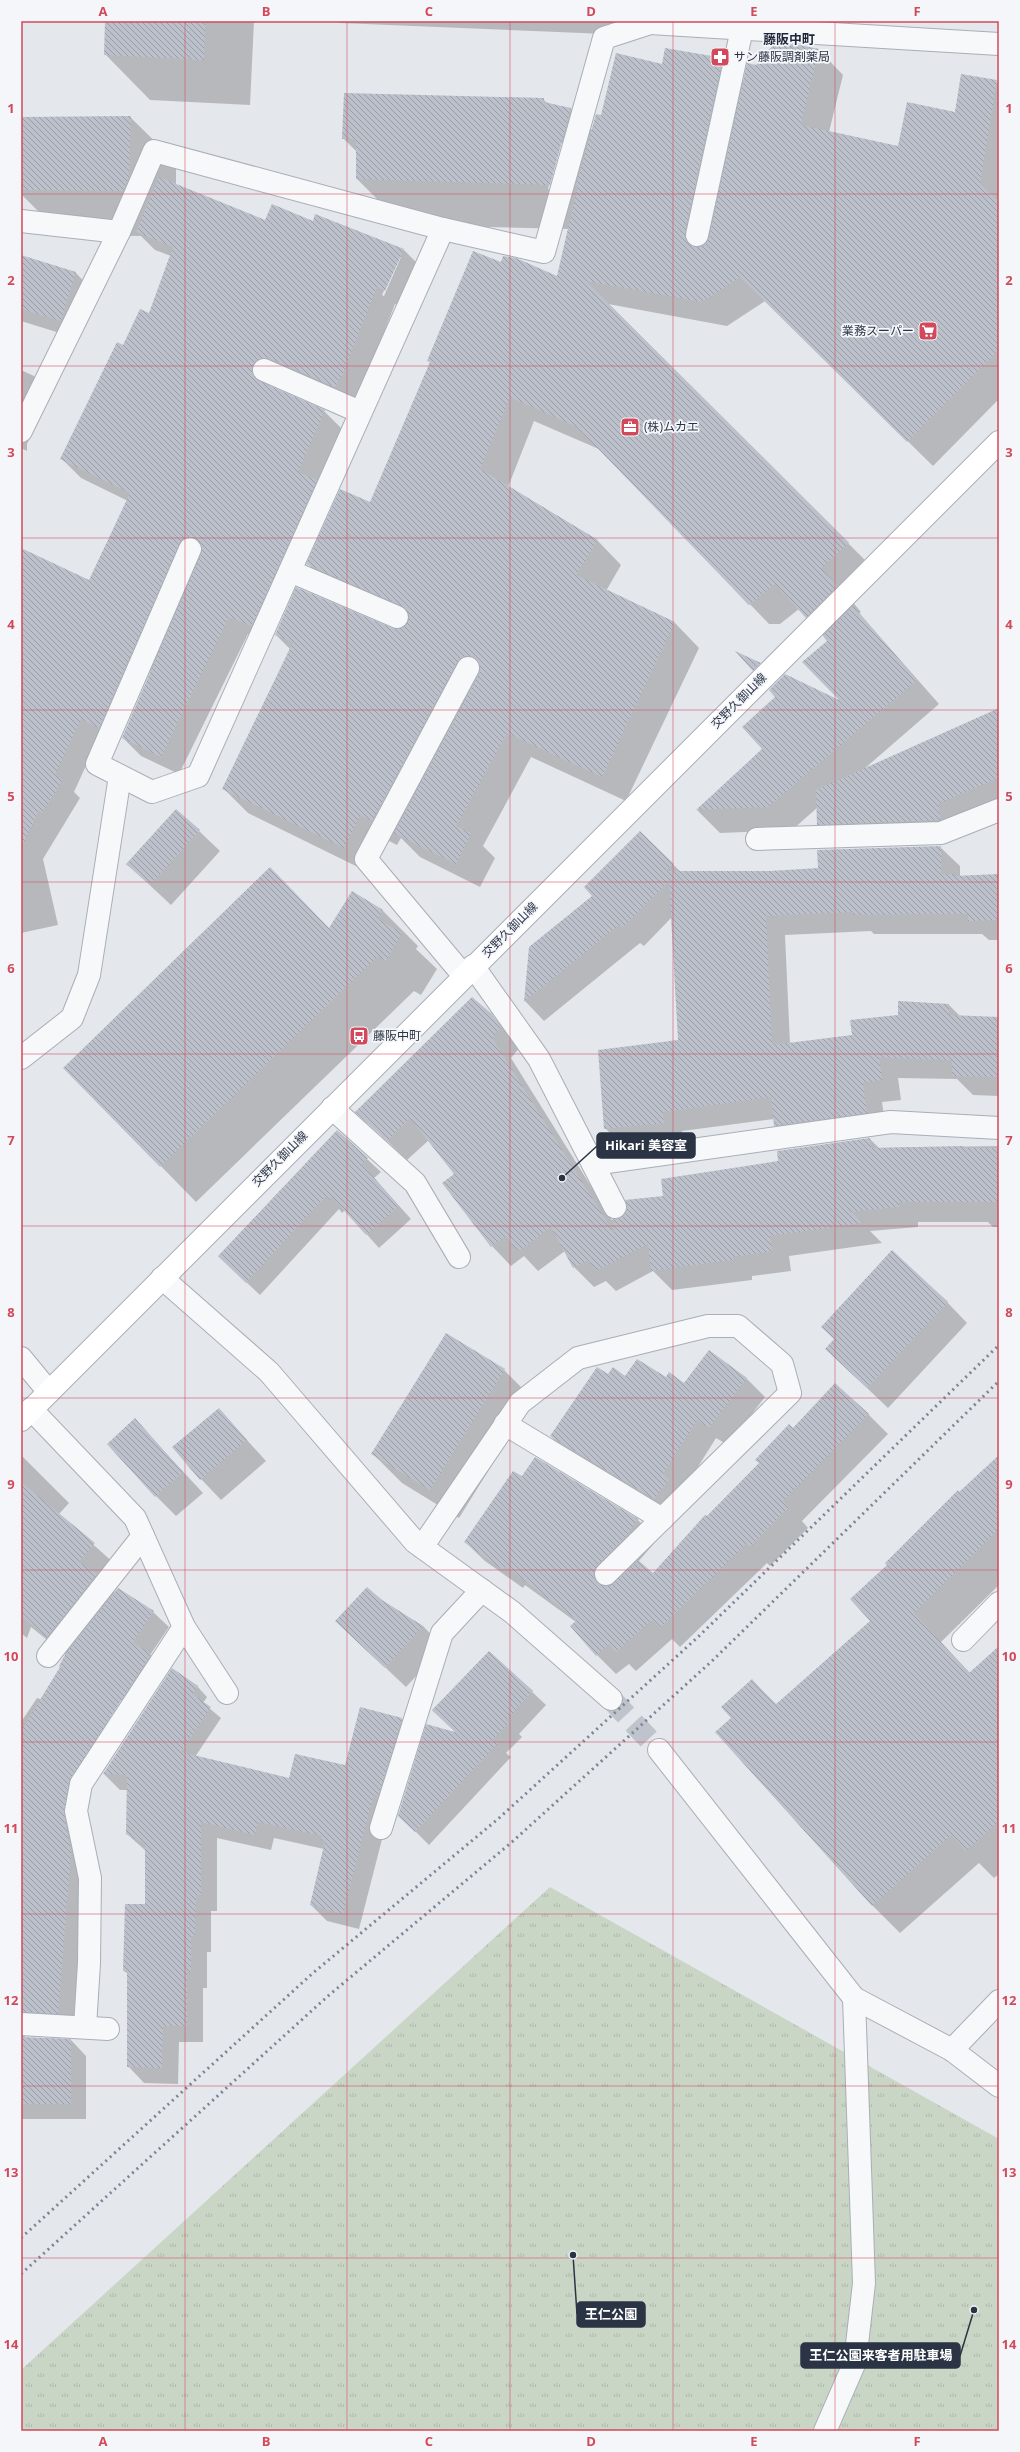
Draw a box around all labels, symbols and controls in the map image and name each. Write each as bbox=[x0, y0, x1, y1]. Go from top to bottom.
text: A bbox=[99, 2, 108, 20]
text: B bbox=[262, 2, 271, 20]
text: C bbox=[425, 2, 433, 20]
text: D bbox=[586, 2, 596, 20]
text: E bbox=[750, 2, 758, 20]
text: F bbox=[913, 2, 921, 20]
district label: 藤阪中町 bbox=[763, 30, 815, 48]
pharmacy icon: サン藤阪調剤薬局 bbox=[709, 46, 731, 68]
place label: サン藤阪調剤薬局 bbox=[734, 48, 830, 65]
text: 1 bbox=[7, 99, 15, 117]
text: 1 bbox=[1005, 99, 1013, 117]
text: 2 bbox=[7, 271, 15, 289]
text: 2 bbox=[1005, 271, 1013, 289]
supermarket icon: 業務スーパー bbox=[917, 320, 939, 342]
place label: 業務スーパー bbox=[842, 322, 914, 339]
office icon: (株)ムカエ bbox=[619, 416, 641, 438]
place label: (株)ムカエ bbox=[644, 418, 699, 435]
text: 3 bbox=[7, 443, 15, 461]
text: 3 bbox=[1005, 443, 1013, 461]
text: 4 bbox=[7, 615, 15, 633]
text: 4 bbox=[1005, 615, 1013, 633]
street label: 交野久御山線 bbox=[707, 669, 770, 732]
text: 5 bbox=[7, 787, 15, 805]
text: 5 bbox=[1005, 787, 1013, 805]
street label: 交野久御山線 bbox=[478, 898, 541, 961]
text: 6 bbox=[7, 959, 15, 977]
text: 6 bbox=[1005, 959, 1013, 977]
bus stop icon: 藤阪中町 bbox=[348, 1025, 370, 1047]
place label: 藤阪中町 bbox=[373, 1027, 421, 1044]
street label: 交野久御山線 bbox=[248, 1127, 311, 1190]
text: 7 bbox=[7, 1131, 15, 1149]
text: 7 bbox=[1005, 1131, 1013, 1149]
callout: Hikari 美容室 bbox=[597, 1133, 695, 1158]
text: Hikari 美容室 bbox=[605, 1136, 687, 1154]
text: 8 bbox=[7, 1303, 15, 1321]
text: 8 bbox=[1005, 1303, 1013, 1321]
text: 9 bbox=[7, 1475, 15, 1493]
text: 9 bbox=[1005, 1475, 1013, 1493]
text: 10 bbox=[4, 1647, 18, 1665]
text: 10 bbox=[1002, 1647, 1016, 1665]
text: 11 bbox=[4, 1819, 18, 1837]
text: 11 bbox=[1002, 1819, 1016, 1837]
text: 12 bbox=[4, 1991, 19, 2009]
text: 12 bbox=[1002, 1991, 1017, 2009]
text: 13 bbox=[4, 2163, 18, 2181]
text: 13 bbox=[1002, 2163, 1016, 2181]
callout: 王仁公園 bbox=[577, 2302, 645, 2327]
text: 王仁公園 bbox=[585, 2305, 637, 2323]
text: 14 bbox=[4, 2335, 19, 2353]
text: 14 bbox=[1002, 2335, 1017, 2353]
callout: 王仁公園来客者用駐車場 bbox=[801, 2343, 960, 2368]
text: 王仁公園来客者用駐車場 bbox=[809, 2346, 953, 2364]
text: A bbox=[99, 2432, 108, 2450]
text: B bbox=[262, 2432, 271, 2450]
text: C bbox=[425, 2432, 433, 2450]
text: D bbox=[586, 2432, 596, 2450]
text: E bbox=[750, 2432, 758, 2450]
text: F bbox=[913, 2432, 921, 2450]

